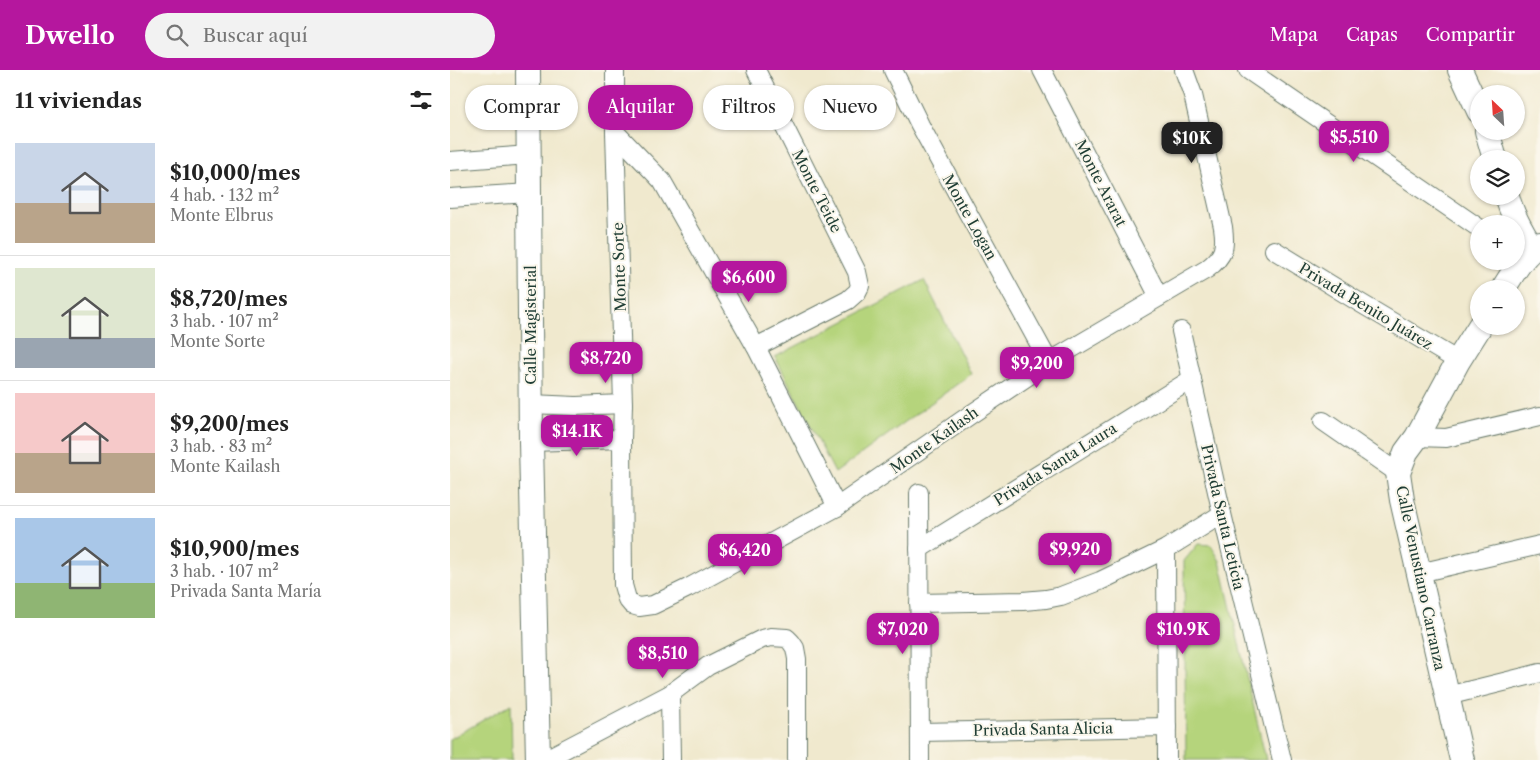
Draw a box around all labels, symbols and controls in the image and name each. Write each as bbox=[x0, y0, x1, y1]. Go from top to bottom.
search box bbox=[145, 13, 495, 58]
text: Dwello bbox=[25, 21, 115, 50]
icon: search bbox=[163, 21, 191, 49]
text: Buscar aquí bbox=[203, 24, 308, 47]
text: Mapa bbox=[1270, 24, 1318, 46]
text: Capas bbox=[1346, 24, 1398, 46]
text: Compartir bbox=[1426, 24, 1515, 46]
chip: Comprar bbox=[465, 85, 578, 130]
chip: Alquilar bbox=[588, 85, 693, 130]
chip: Filtros bbox=[703, 85, 794, 130]
chip: Nuevo bbox=[804, 85, 896, 130]
north arrow bbox=[1470, 85, 1525, 140]
map controls bbox=[1470, 85, 1525, 335]
icon: filters bbox=[407, 86, 435, 114]
text: 11 viviendas bbox=[15, 88, 142, 113]
pin: $5,510 bbox=[1313, 121, 1395, 163]
pin: $10K bbox=[1162, 122, 1222, 164]
text: $5,510 bbox=[1330, 127, 1378, 147]
text: $10K bbox=[1173, 128, 1211, 148]
street label: Monte Ararat bbox=[1071, 136, 1131, 230]
street label: Monte Teide bbox=[788, 146, 846, 236]
button: layers bbox=[1470, 150, 1525, 205]
text: $10,000/mes bbox=[170, 160, 301, 185]
icon: home bbox=[55, 163, 115, 223]
street label: Monte Logan bbox=[939, 171, 1002, 264]
text: 4 hab. · 132 m² bbox=[170, 185, 279, 205]
text: Monte Elbrus bbox=[170, 205, 273, 225]
button: + bbox=[1470, 215, 1525, 270]
street label: Monte Sorte bbox=[608, 222, 630, 312]
street label: Privada Benito Juárez bbox=[1296, 258, 1437, 354]
pin: $6,600 bbox=[708, 260, 790, 303]
street label: Calle Magisterial bbox=[521, 265, 540, 385]
text: $6,600 bbox=[723, 267, 775, 287]
button: − bbox=[1470, 280, 1525, 335]
text: $8,720/mes bbox=[170, 286, 288, 311]
icon: home bbox=[55, 288, 115, 348]
text: 3 hab. · 107 m² bbox=[170, 311, 279, 331]
text: Monte Sorte bbox=[170, 331, 265, 351]
pin: $8,720 bbox=[565, 342, 647, 384]
pin: $9,200 bbox=[996, 346, 1078, 389]
text: $8,720 bbox=[581, 348, 631, 368]
text: $9,200 bbox=[1011, 353, 1063, 373]
street label: Monte Kailash bbox=[886, 402, 982, 477]
text: $9,200/mes bbox=[170, 411, 289, 436]
icon: home bbox=[55, 413, 115, 473]
pin: $14.1K bbox=[536, 414, 618, 457]
street label: Privada Santa Laura bbox=[990, 418, 1120, 510]
text: $14.1K bbox=[552, 421, 602, 441]
text: 3 hab. · 83 m² bbox=[170, 436, 272, 456]
street label: Privada Santa Leticia bbox=[1197, 442, 1249, 592]
text: Monte Kailash bbox=[170, 456, 280, 476]
street label: Calle Venustiano Carranza bbox=[1392, 484, 1450, 672]
pin: $9,920 bbox=[1034, 532, 1116, 575]
pin: $6,420 bbox=[704, 534, 786, 576]
text: $10,900/mes bbox=[170, 536, 299, 561]
icon: home bbox=[55, 538, 115, 598]
text: $9,920 bbox=[1049, 539, 1101, 559]
text: $6,420 bbox=[719, 540, 771, 560]
text: 3 hab. · 107 m² bbox=[170, 561, 279, 581]
text: Privada Santa María bbox=[170, 581, 322, 601]
pin: $7,020 bbox=[862, 612, 944, 655]
pin: $10.9K bbox=[1142, 612, 1224, 655]
text: $7,020 bbox=[878, 619, 928, 639]
text: $10.9K bbox=[1157, 619, 1209, 639]
pin: $8,510 bbox=[622, 636, 704, 679]
text: $8,510 bbox=[638, 643, 688, 663]
street label: Privada Santa Alicia bbox=[973, 718, 1113, 740]

